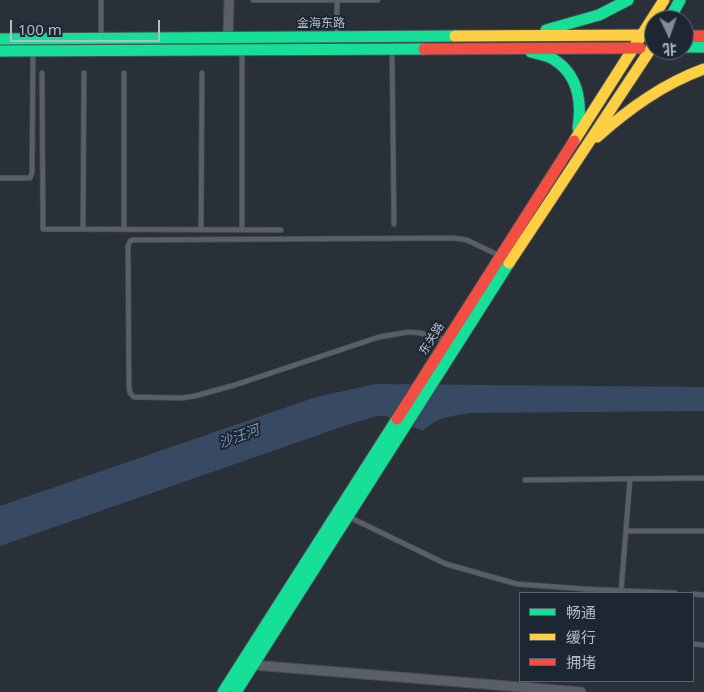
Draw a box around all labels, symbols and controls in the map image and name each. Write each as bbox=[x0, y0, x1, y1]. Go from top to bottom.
scale bar bbox=[12, 10, 162, 42]
north arrow bbox=[644, 10, 694, 60]
street label: 金海东路 bbox=[297, 17, 345, 31]
text: 100 m bbox=[18, 19, 62, 39]
text: 北 bbox=[662, 40, 677, 59]
street label: 东关路 bbox=[416, 320, 448, 358]
water label: 沙汪河 bbox=[216, 422, 262, 452]
legend bbox=[519, 592, 694, 682]
text: 畅通 bbox=[566, 602, 596, 622]
text: 缓行 bbox=[566, 627, 596, 647]
text: 拥堵 bbox=[566, 652, 596, 672]

